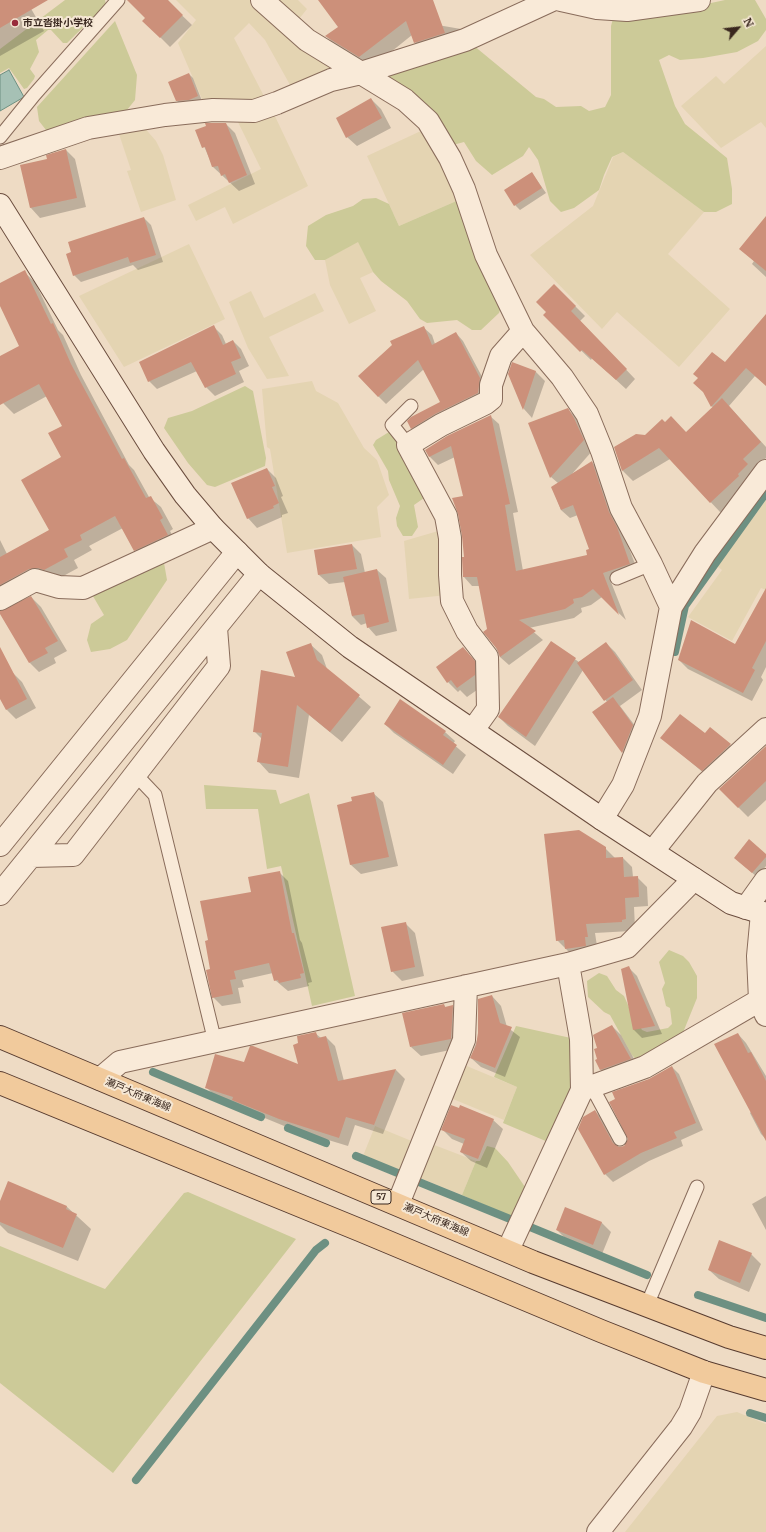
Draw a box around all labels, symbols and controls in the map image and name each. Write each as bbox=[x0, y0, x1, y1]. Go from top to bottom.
north arrow bbox=[718, 8, 758, 48]
text: N bbox=[740, 15, 757, 29]
place label: 市立沓掛小学校 bbox=[23, 17, 93, 29]
marker: 市立沓掛小学校 bbox=[10, 18, 20, 28]
street label: 瀬戸大府東海線 bbox=[103, 1076, 173, 1114]
road number: 57 bbox=[371, 1190, 391, 1204]
street label: 瀬戸大府東海線 bbox=[401, 1201, 471, 1239]

